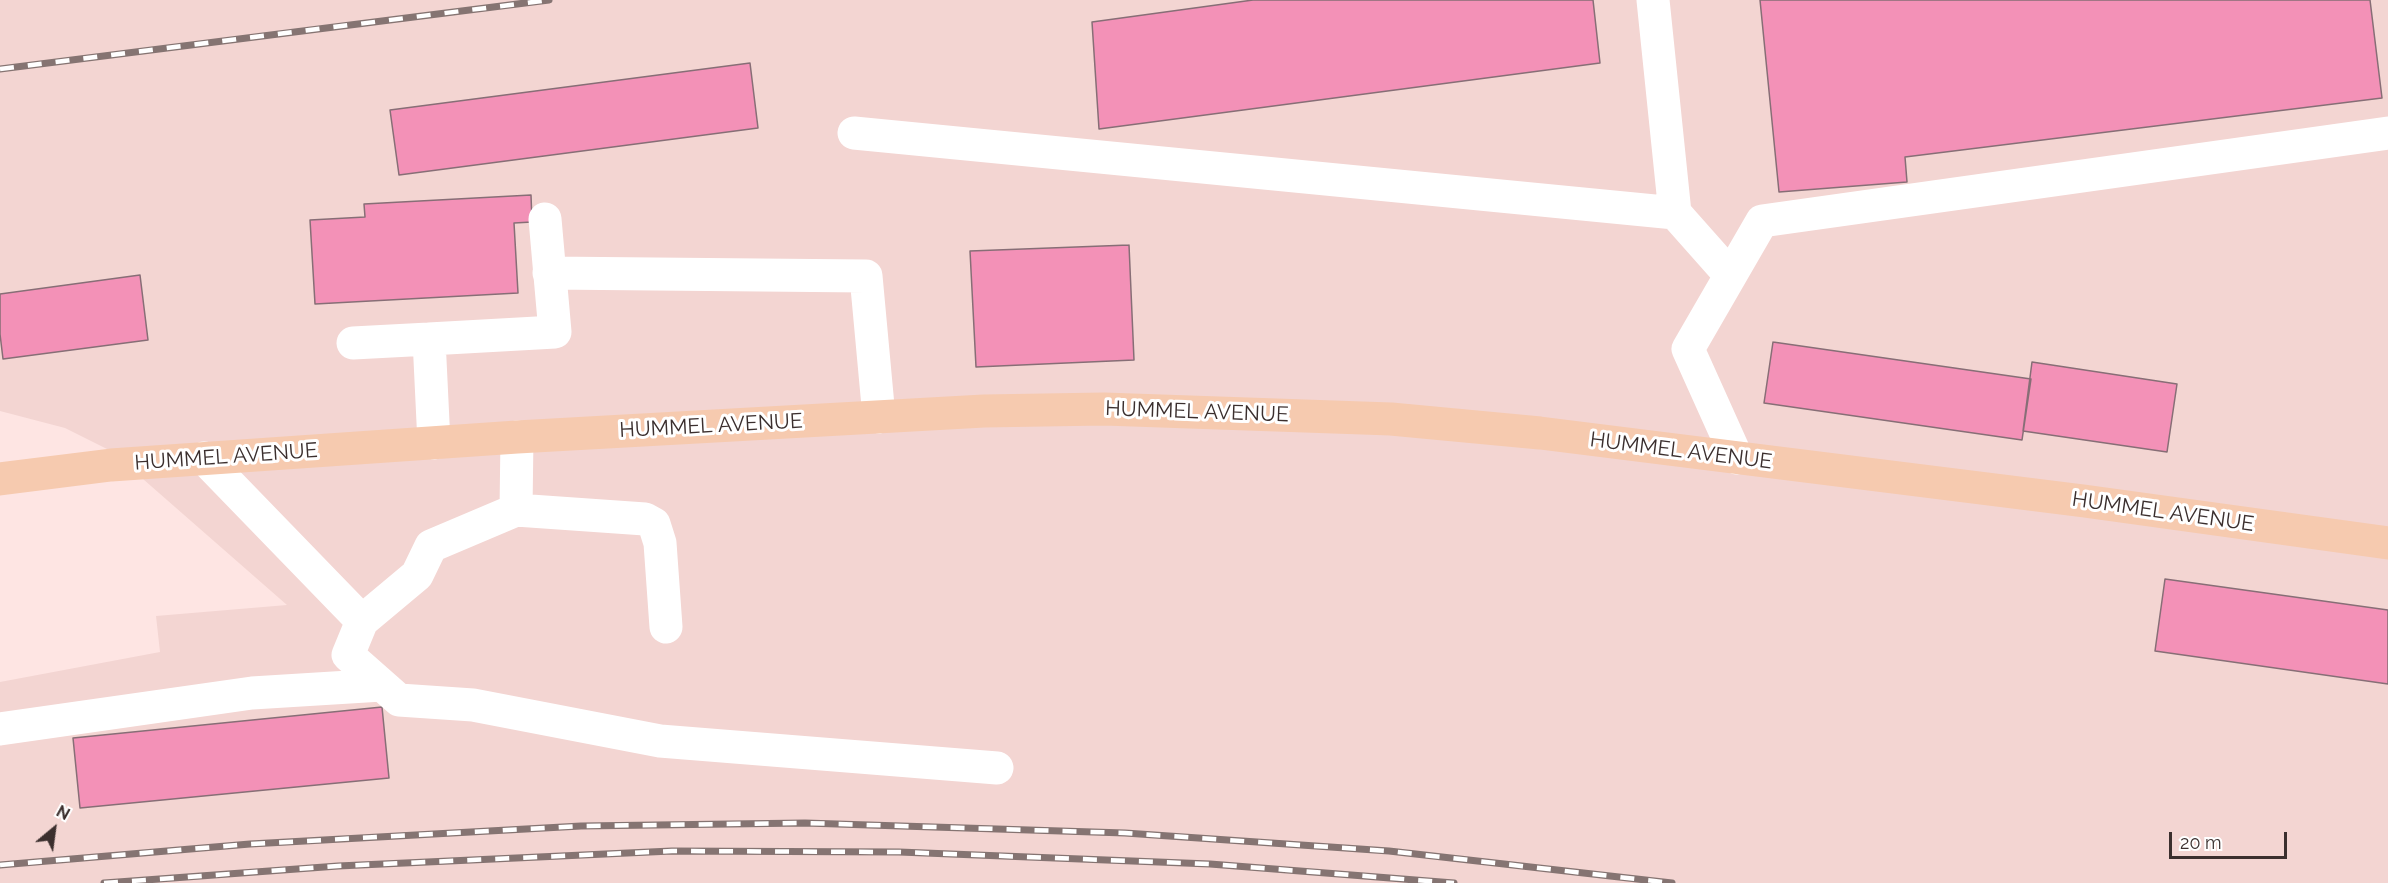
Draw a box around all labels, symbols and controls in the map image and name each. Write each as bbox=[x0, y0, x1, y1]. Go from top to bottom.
street label: HUMMEL AVENUE bbox=[1105, 396, 1289, 428]
street label: HUMMEL AVENUE bbox=[619, 409, 803, 443]
street label: HUMMEL AVENUE bbox=[1588, 427, 1774, 475]
street label: HUMMEL AVENUE bbox=[134, 438, 318, 476]
street label: HUMMEL AVENUE bbox=[2070, 487, 2256, 537]
north arrow bbox=[24, 799, 84, 859]
text: N bbox=[53, 802, 73, 824]
scale bar bbox=[2172, 820, 2290, 858]
text: 20 m bbox=[2180, 832, 2222, 853]

